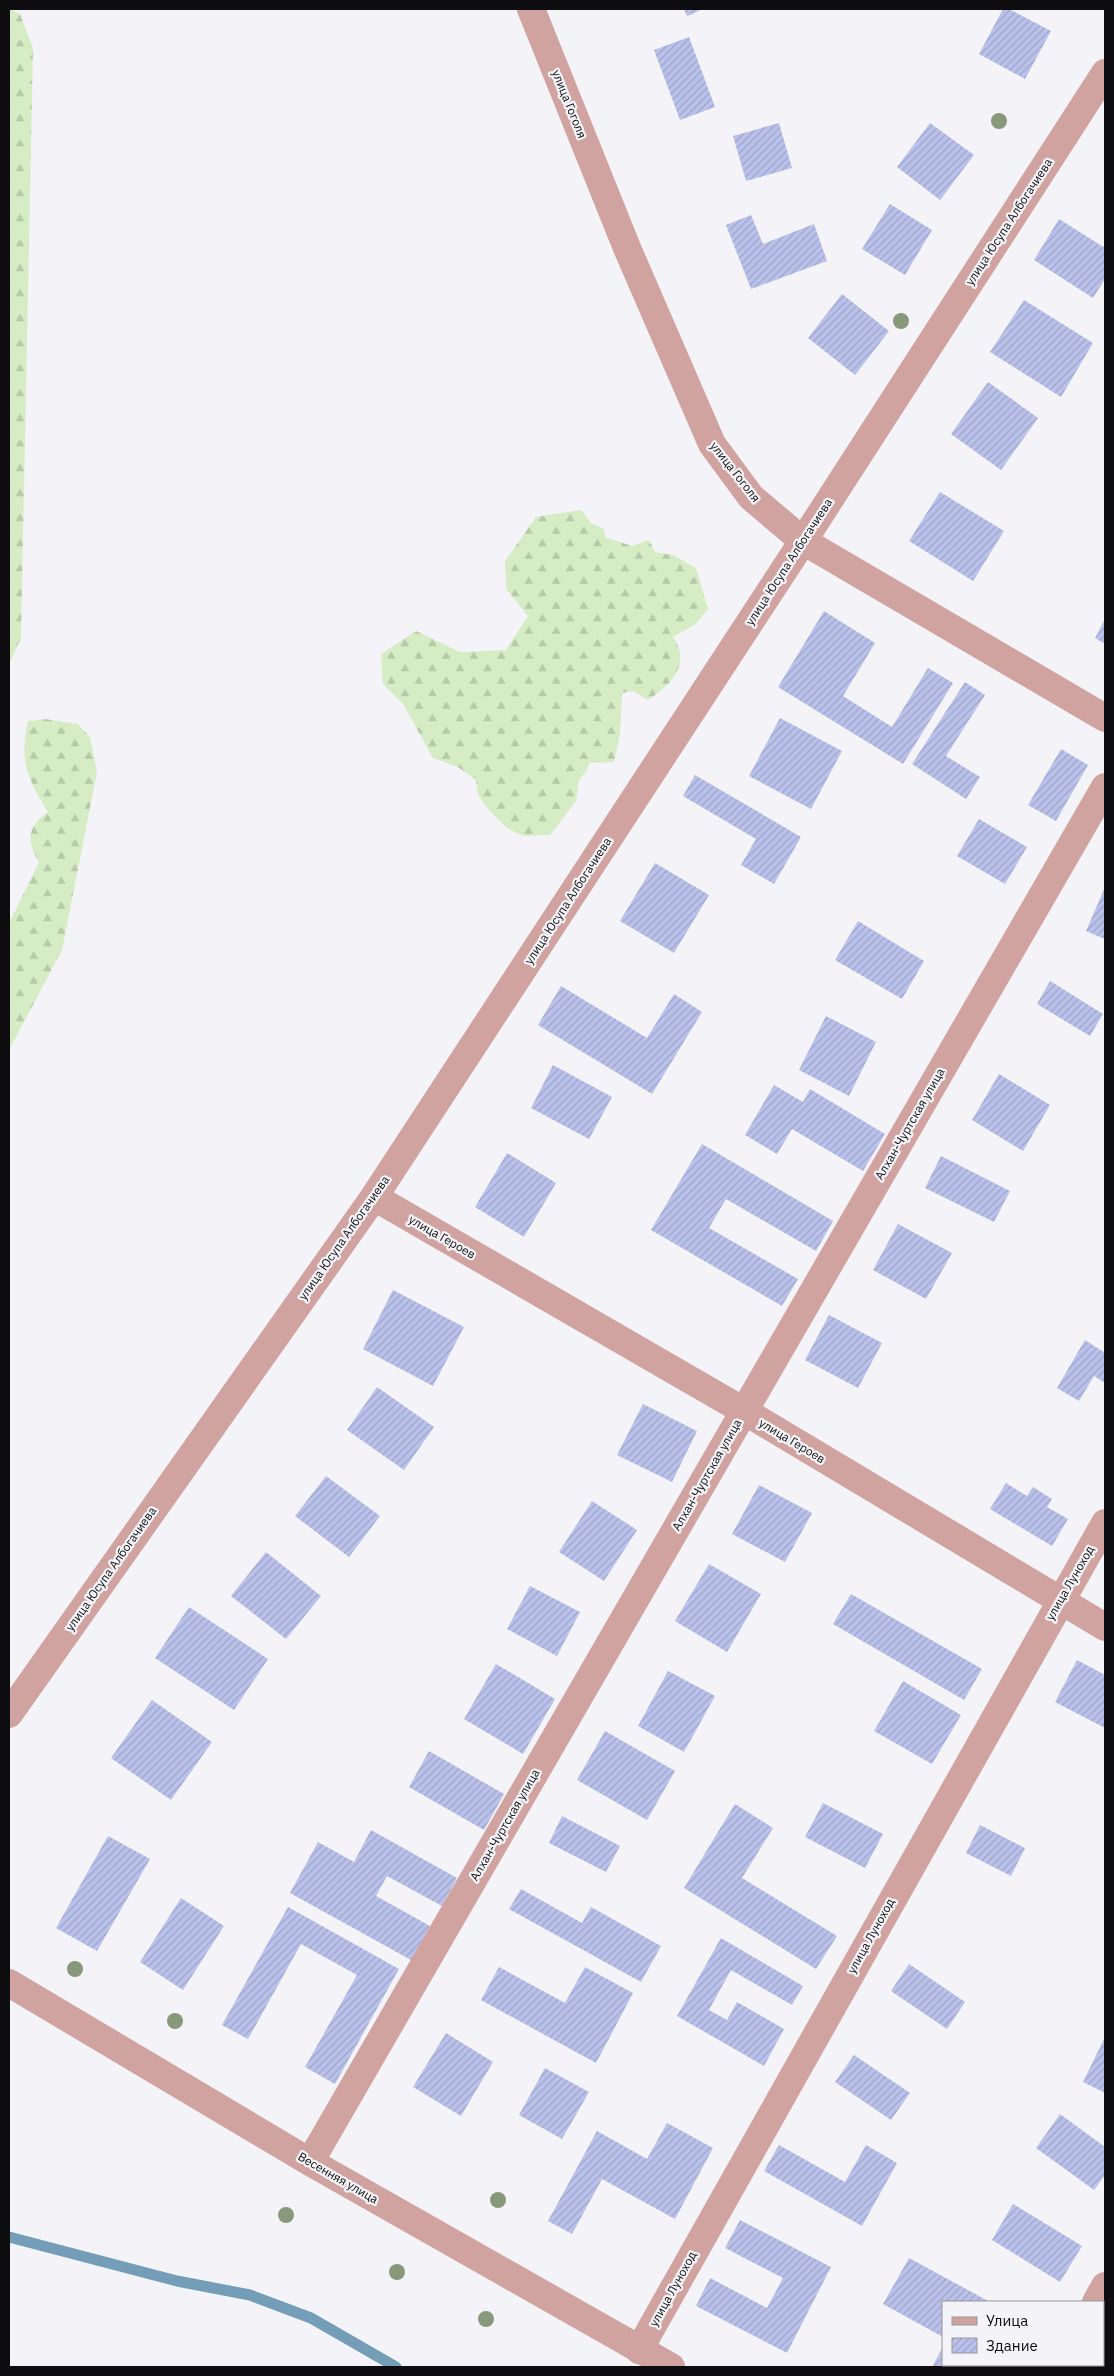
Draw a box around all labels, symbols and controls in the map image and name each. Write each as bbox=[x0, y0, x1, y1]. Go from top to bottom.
street label: улица Гоголя bbox=[549, 67, 590, 140]
street label: улица Юсупа Албогачиева bbox=[962, 155, 1056, 288]
street label: улица Гоголя bbox=[707, 439, 764, 505]
street label: улица Юсупа Албогачиева bbox=[742, 495, 836, 628]
street label: улица Юсупа Албогачиева bbox=[521, 834, 615, 967]
street label: Алхан-Чуртская улица bbox=[871, 1065, 948, 1182]
street label: улица Юсупа Албогачиева bbox=[295, 1172, 393, 1303]
street label: улица Героев bbox=[406, 1211, 478, 1262]
street label: улица Героев bbox=[756, 1415, 828, 1466]
street label: Алхан-Чуртская улица bbox=[668, 1416, 745, 1533]
street label: улица Юсупа Албогачиева bbox=[62, 1503, 160, 1634]
street label: улица Луноход bbox=[1042, 1543, 1097, 1623]
street label: Алхан-Чуртская улица bbox=[466, 1766, 543, 1883]
street label: улица Луноход bbox=[844, 1896, 897, 1976]
street label: Весенняя улица bbox=[296, 2149, 381, 2207]
street label: улица Луноход bbox=[646, 2249, 699, 2329]
legend bbox=[942, 2301, 1104, 2366]
text: Улица bbox=[986, 2311, 1028, 2330]
text: Здание bbox=[986, 2336, 1038, 2355]

